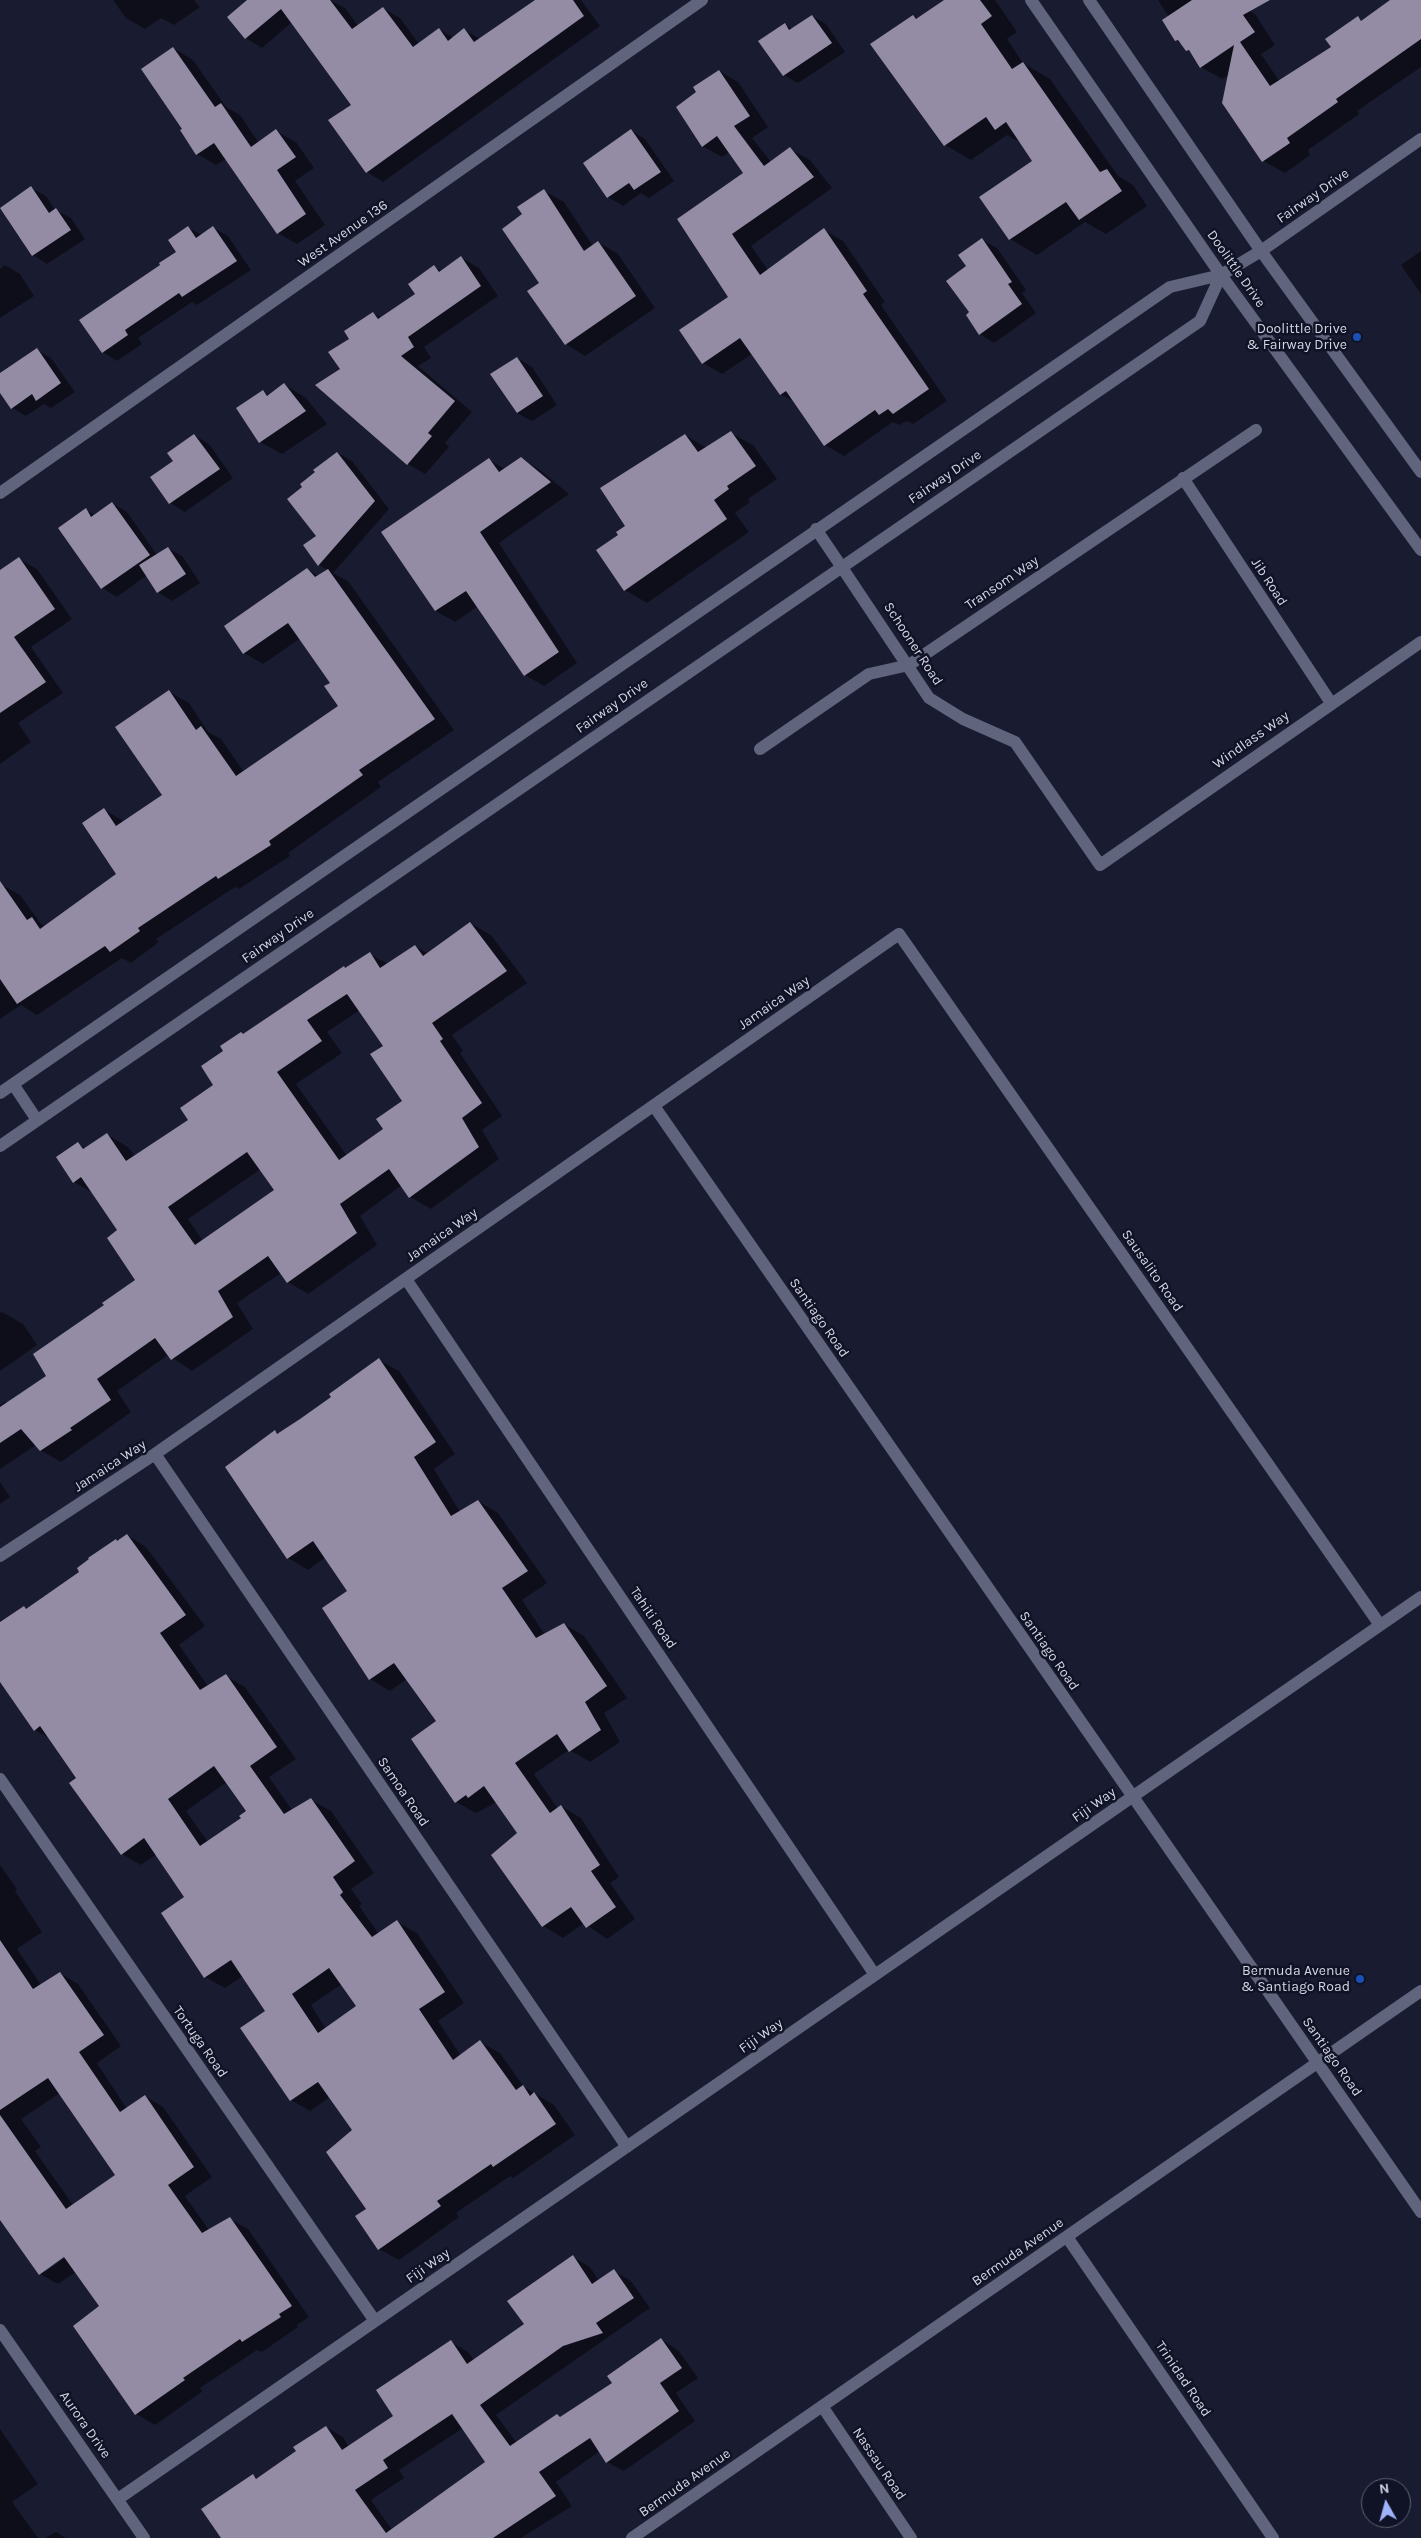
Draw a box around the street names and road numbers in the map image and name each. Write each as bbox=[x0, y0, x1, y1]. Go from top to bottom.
street label: Fairway Drive bbox=[1274, 165, 1352, 227]
street label: West Avenue 136 bbox=[295, 197, 391, 271]
street label: Doolittle Drive bbox=[1203, 227, 1269, 311]
street label: Fairway Drive bbox=[905, 446, 985, 508]
street label: Transom Way bbox=[962, 552, 1042, 614]
street label: Jib Road bbox=[1247, 555, 1291, 609]
street label: Schooner Road bbox=[880, 599, 946, 689]
street label: Fairway Drive bbox=[573, 675, 651, 737]
street label: Windlass Way bbox=[1210, 707, 1292, 773]
street label: Fairway Drive bbox=[239, 905, 317, 967]
street label: Jamaica Way bbox=[735, 972, 813, 1034]
street label: Jamaica Way bbox=[403, 1204, 481, 1266]
street label: Sausalito Road bbox=[1118, 1227, 1186, 1315]
street label: Santiago Road bbox=[785, 1275, 853, 1361]
street label: Jamaica Way bbox=[71, 1436, 149, 1496]
street label: Tahiti Road bbox=[626, 1584, 680, 1652]
street label: Santiago Road bbox=[1015, 1608, 1083, 1694]
street label: Samoa Road bbox=[374, 1754, 432, 1830]
street label: Fiji Way bbox=[1069, 1784, 1119, 1826]
street label: Tortuga Road bbox=[169, 2003, 231, 2081]
street label: Santiago Road bbox=[1298, 2014, 1366, 2100]
street label: Fiji Way bbox=[736, 2015, 786, 2057]
street label: Bermuda Avenue bbox=[969, 2214, 1067, 2290]
street label: Fiji Way bbox=[403, 2245, 453, 2287]
street label: Trinidad Road bbox=[1152, 2338, 1214, 2420]
street label: Aurora Drive bbox=[56, 2388, 114, 2462]
street label: Nassau Road bbox=[849, 2425, 909, 2503]
street label: Bermuda Avenue bbox=[636, 2445, 734, 2521]

